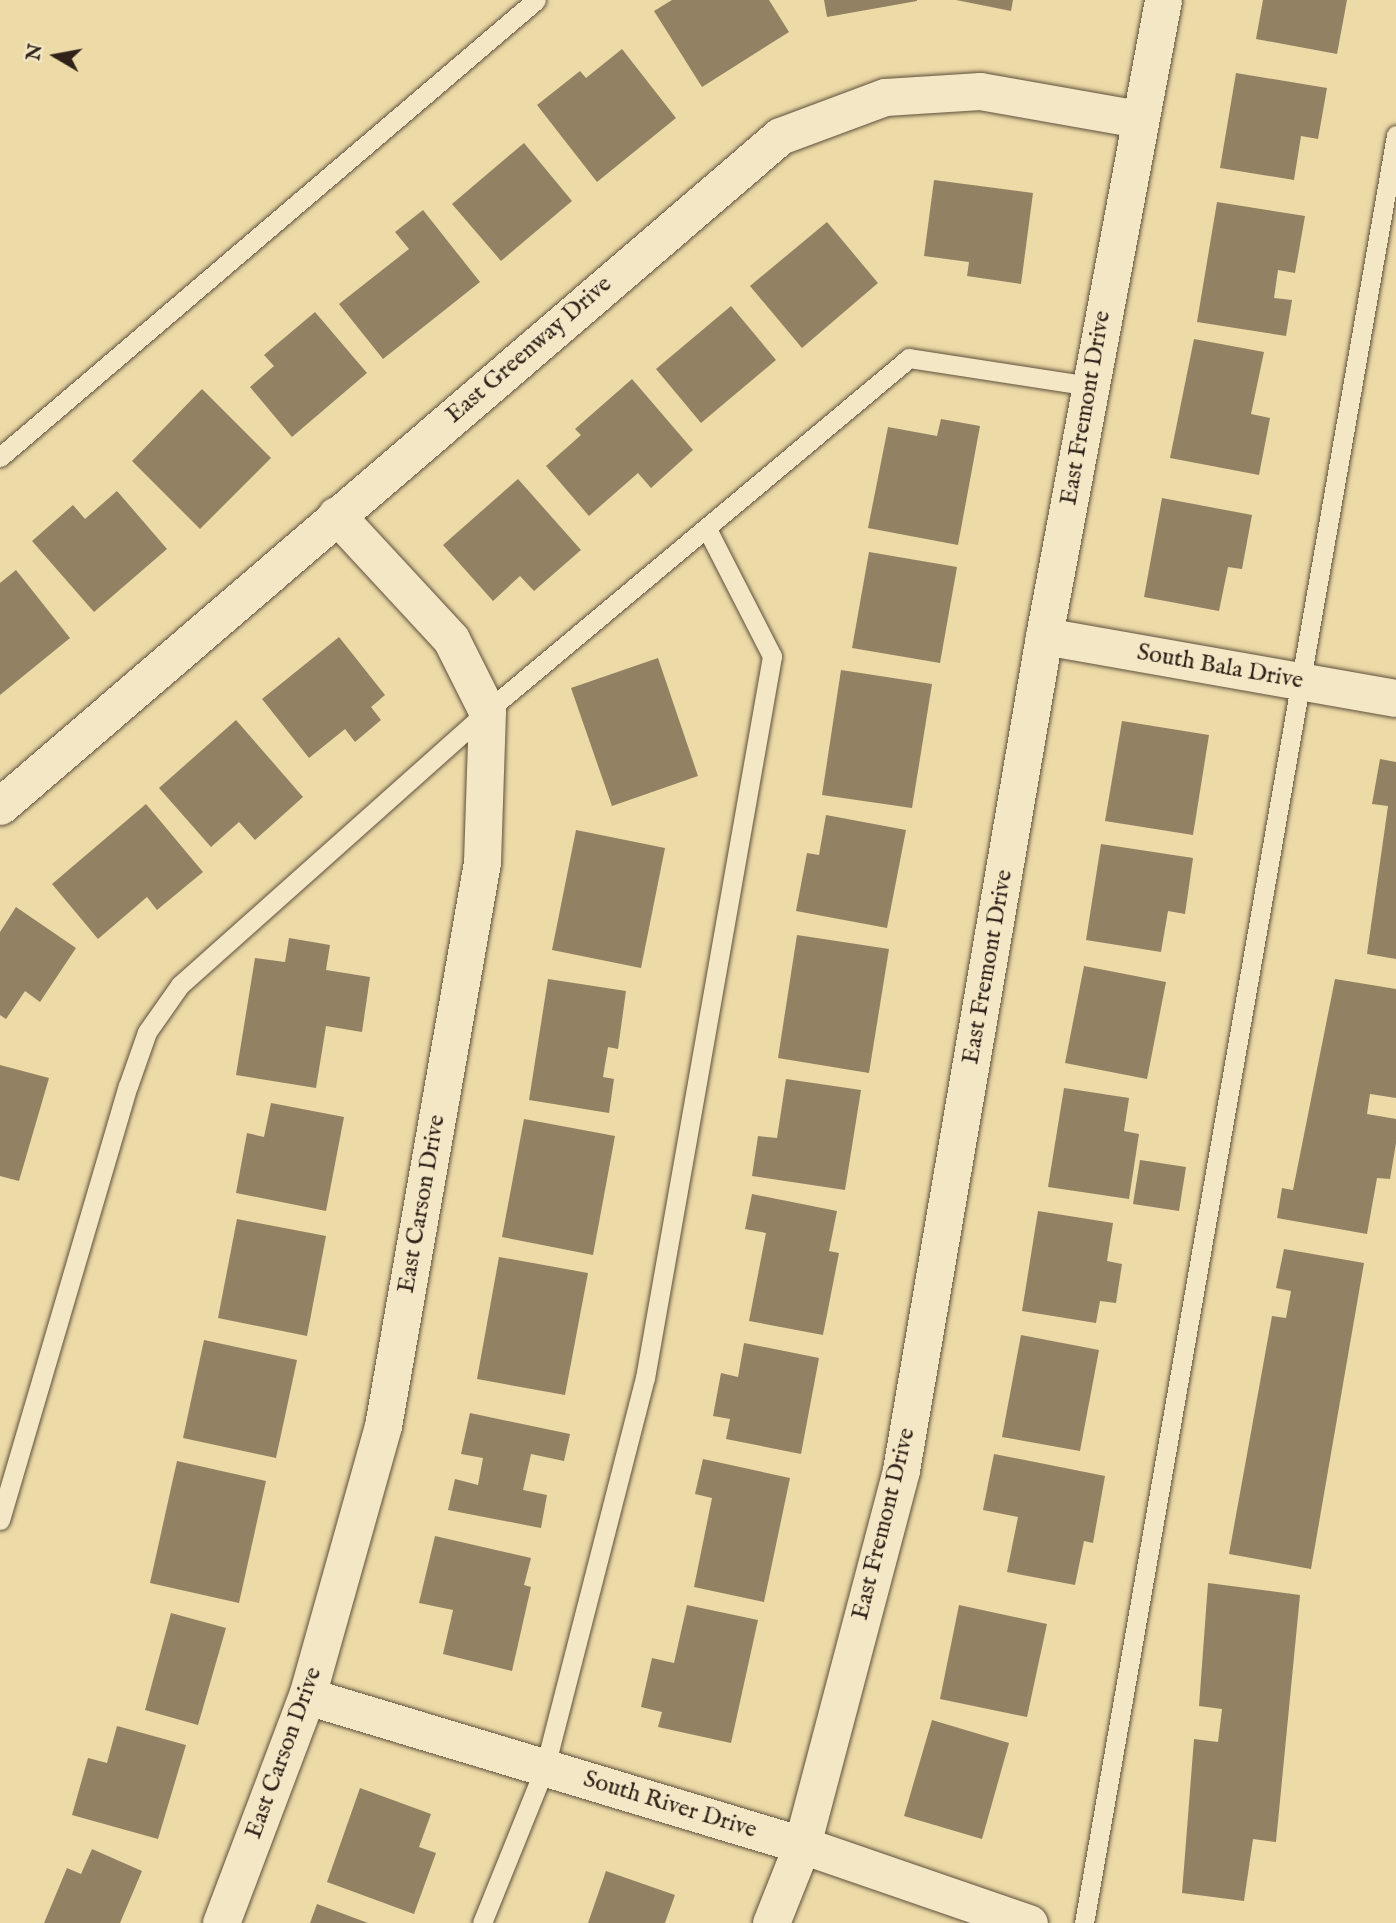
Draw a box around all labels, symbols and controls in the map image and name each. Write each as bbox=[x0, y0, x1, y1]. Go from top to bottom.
north arrow bbox=[21, 21, 91, 91]
text: N bbox=[22, 42, 49, 63]
street label: East Greenway Drive bbox=[440, 270, 618, 430]
street label: East Fremont Drive bbox=[1055, 308, 1117, 508]
street label: South Bala Drive bbox=[1135, 638, 1305, 696]
street label: East Fremont Drive bbox=[957, 867, 1019, 1067]
street label: East Carson Drive bbox=[392, 1113, 452, 1295]
street label: East Fremont Drive bbox=[846, 1425, 922, 1623]
street label: East Carson Drive bbox=[240, 1663, 328, 1843]
street label: South River Drive bbox=[580, 1765, 760, 1845]

